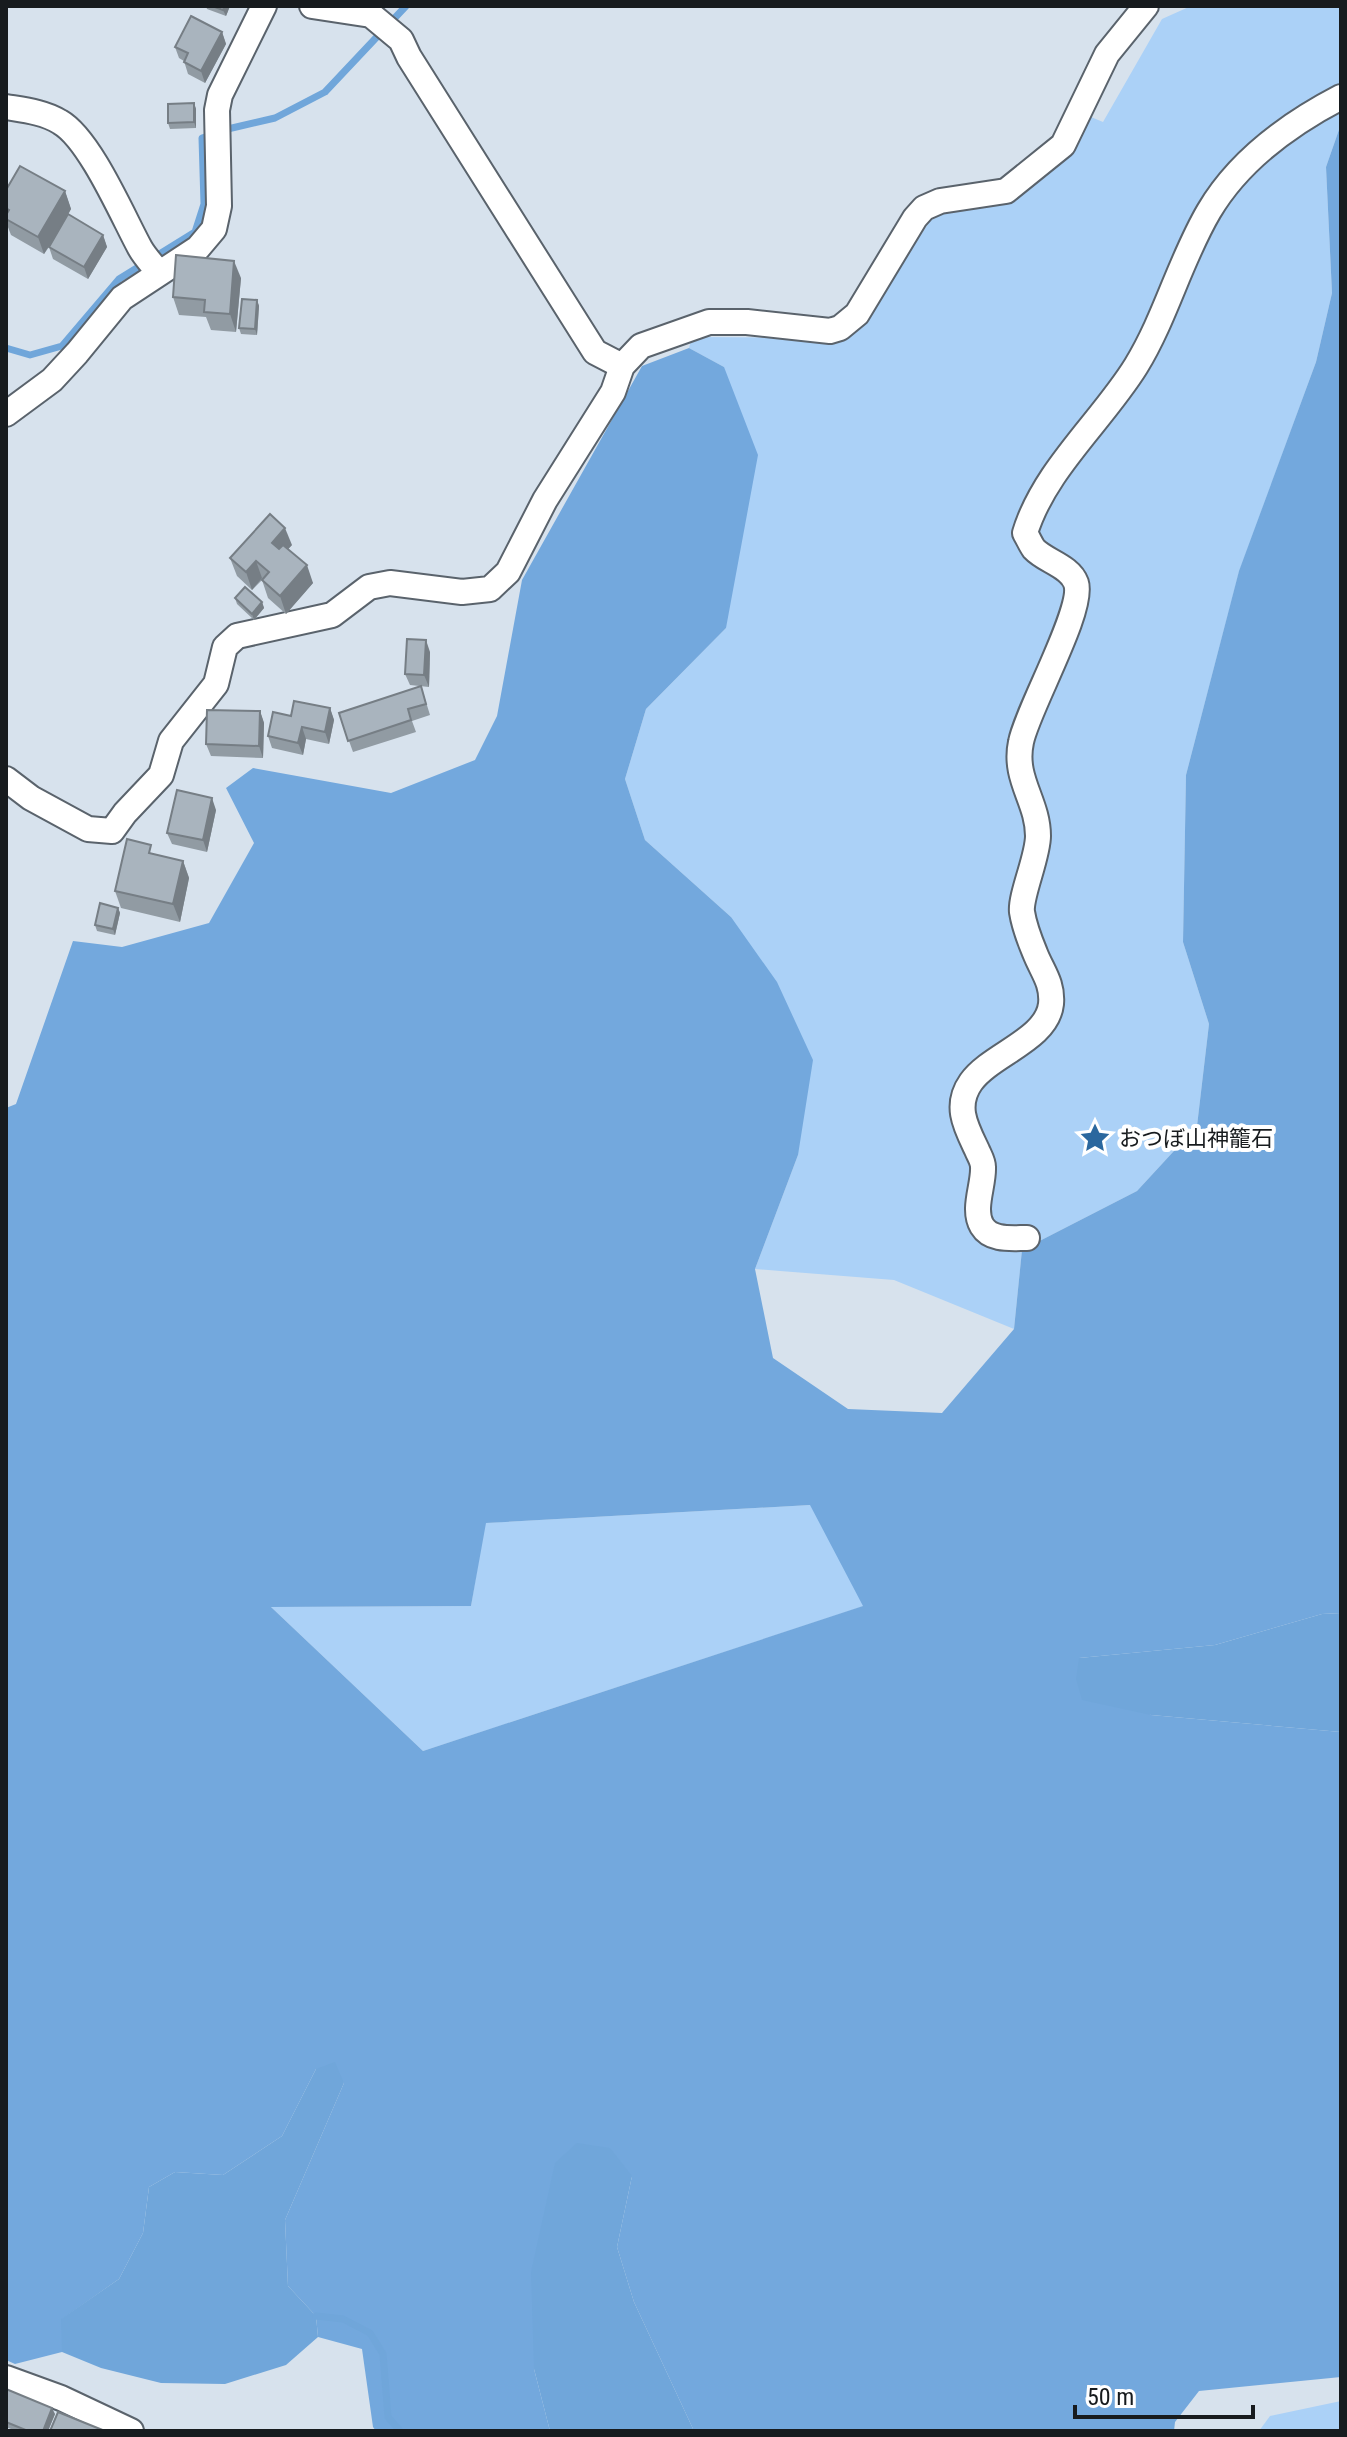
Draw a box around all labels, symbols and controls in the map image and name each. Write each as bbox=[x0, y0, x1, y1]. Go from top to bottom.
place icon: おつぼ山神籠石 bbox=[1078, 1121, 1112, 1155]
place label: おつぼ山神籠石 bbox=[1119, 1126, 1273, 1151]
scale bar bbox=[1075, 2369, 1253, 2419]
text: 50 m bbox=[1087, 2383, 1134, 2411]

